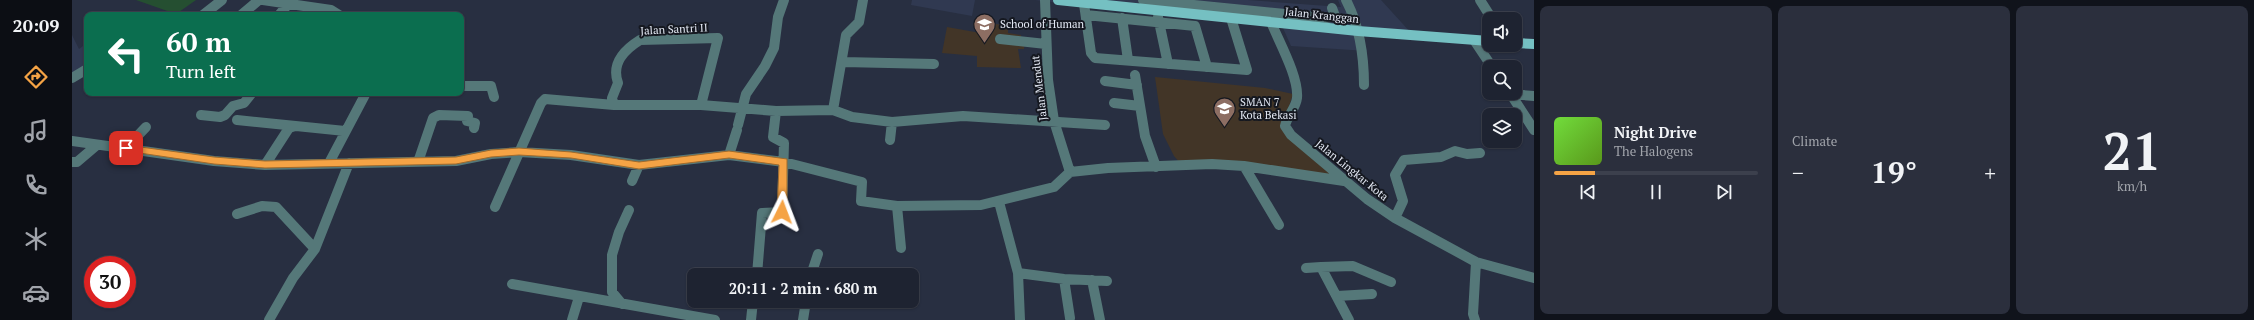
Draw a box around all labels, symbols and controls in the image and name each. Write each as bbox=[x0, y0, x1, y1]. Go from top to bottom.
street label: Jalan Kranggan bbox=[1284, 4, 1360, 26]
school or university icon: School of Human bbox=[971, 11, 997, 44]
map controls bbox=[1482, 12, 1522, 148]
button: sound bbox=[1482, 12, 1522, 52]
text: 20:09 bbox=[13, 13, 59, 37]
place label: School of Human bbox=[1000, 17, 1085, 31]
street label: Jalan Santri II bbox=[640, 20, 708, 38]
text: 60 m bbox=[166, 23, 231, 60]
icon: left bbox=[100, 28, 152, 80]
street label: Jalan Mendut bbox=[1028, 55, 1050, 121]
text: Turn left bbox=[166, 59, 236, 83]
button: search bbox=[1482, 60, 1522, 100]
icon: directions bbox=[22, 63, 50, 91]
school or university icon: SMAN 7 Kota Bekasi bbox=[1211, 95, 1237, 128]
place label: SMAN 7 Kota Bekasi bbox=[1240, 95, 1296, 122]
button: layers bbox=[1482, 108, 1522, 148]
text: 21 bbox=[2103, 116, 2161, 185]
icon: music bbox=[22, 117, 50, 145]
text: Night Drive bbox=[1614, 122, 1697, 142]
pin bbox=[109, 131, 143, 165]
text: Climate bbox=[1792, 132, 1837, 150]
street label: Jalan Lingkar Kota bbox=[1313, 136, 1391, 204]
icon: arrive bbox=[115, 137, 137, 159]
text: The Halogens bbox=[1614, 142, 1693, 160]
text: 19° bbox=[1871, 152, 1917, 192]
text: − bbox=[1792, 158, 1804, 187]
text: + bbox=[1984, 158, 1996, 187]
icon: phone bbox=[22, 171, 50, 199]
text: km/h bbox=[2117, 177, 2147, 195]
icon: previous bbox=[1577, 181, 1599, 203]
icon: pause bbox=[1645, 181, 1667, 203]
icon: next bbox=[1713, 181, 1735, 203]
position arrow bbox=[761, 191, 803, 233]
icon: climate bbox=[22, 225, 50, 253]
speed limit sign: 30 bbox=[84, 256, 136, 308]
text: 20:11 · 2 min · 680 m bbox=[729, 278, 877, 298]
icon: car bbox=[22, 279, 50, 307]

